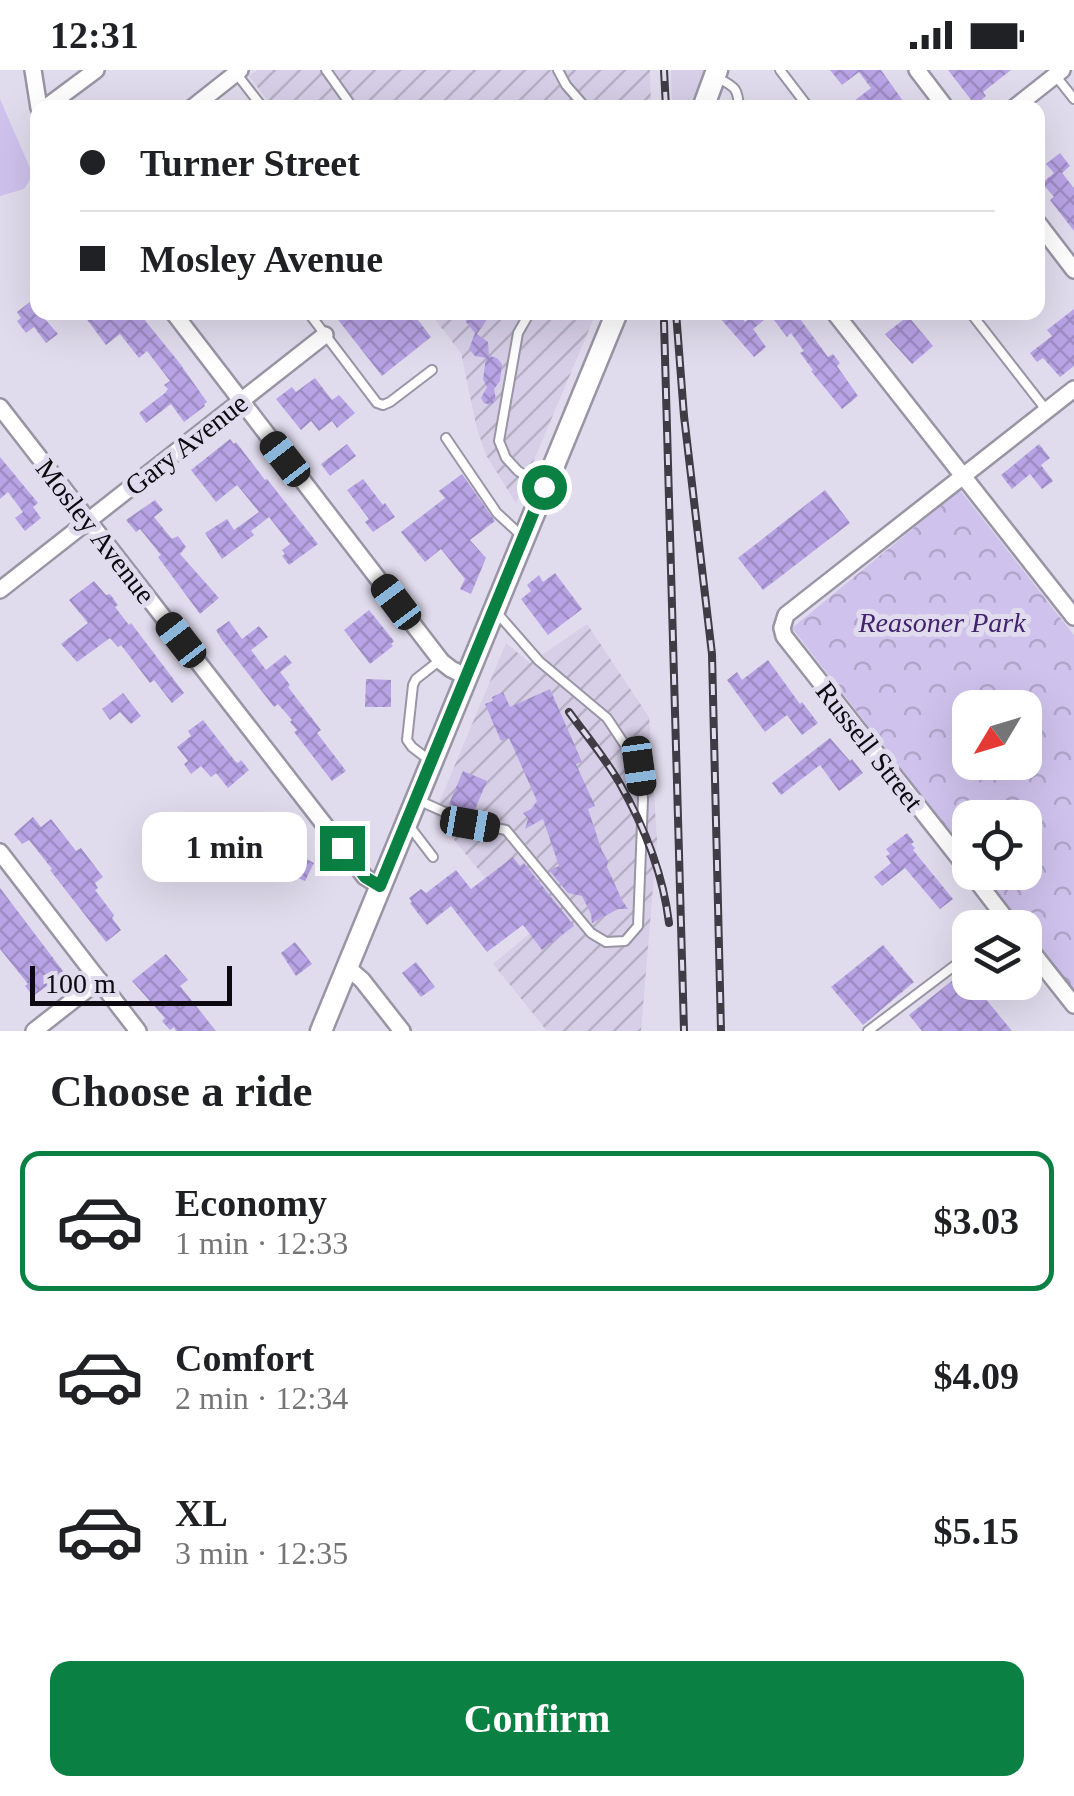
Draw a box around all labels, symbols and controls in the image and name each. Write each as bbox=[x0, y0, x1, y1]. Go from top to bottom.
text: 12:31 bbox=[50, 14, 139, 56]
text: Turner Street bbox=[140, 142, 360, 184]
text: Mosley Avenue bbox=[140, 238, 383, 280]
street label: Gary Avenue bbox=[119, 387, 254, 502]
car bbox=[255, 426, 315, 492]
street label: Mosley Avenue bbox=[30, 453, 162, 610]
route start bbox=[522, 465, 567, 510]
car bbox=[366, 569, 426, 635]
car bbox=[151, 607, 211, 673]
park label: Reasoner Park bbox=[857, 607, 1026, 638]
street label: Russell Street bbox=[810, 676, 930, 817]
north arrow bbox=[952, 690, 1042, 780]
map controls bbox=[952, 690, 1042, 1000]
car bbox=[620, 734, 658, 798]
button: locate bbox=[952, 800, 1042, 890]
car bbox=[438, 804, 502, 844]
callout: 1 min bbox=[142, 813, 307, 883]
route end bbox=[320, 826, 365, 871]
text: 1 min bbox=[186, 829, 263, 865]
button: layers bbox=[952, 910, 1042, 1000]
scale bar bbox=[30, 961, 232, 1006]
text: 100 m bbox=[45, 968, 116, 999]
text: Choose a ride bbox=[50, 1066, 313, 1116]
icon: car bbox=[55, 1176, 145, 1266]
text: Economy bbox=[175, 1182, 327, 1224]
text: $3.03 bbox=[934, 1200, 1019, 1242]
text: 1 min · 12:33 bbox=[175, 1225, 348, 1261]
icon: car bbox=[55, 1331, 145, 1421]
text: Comfort bbox=[175, 1337, 314, 1379]
text: $4.09 bbox=[934, 1355, 1019, 1397]
text: 2 min · 12:34 bbox=[175, 1380, 348, 1416]
icon: car bbox=[55, 1486, 145, 1576]
text: XL bbox=[175, 1492, 228, 1534]
text: $5.15 bbox=[934, 1510, 1019, 1552]
text: 3 min · 12:35 bbox=[175, 1535, 348, 1571]
button: Confirm bbox=[50, 1661, 1024, 1776]

